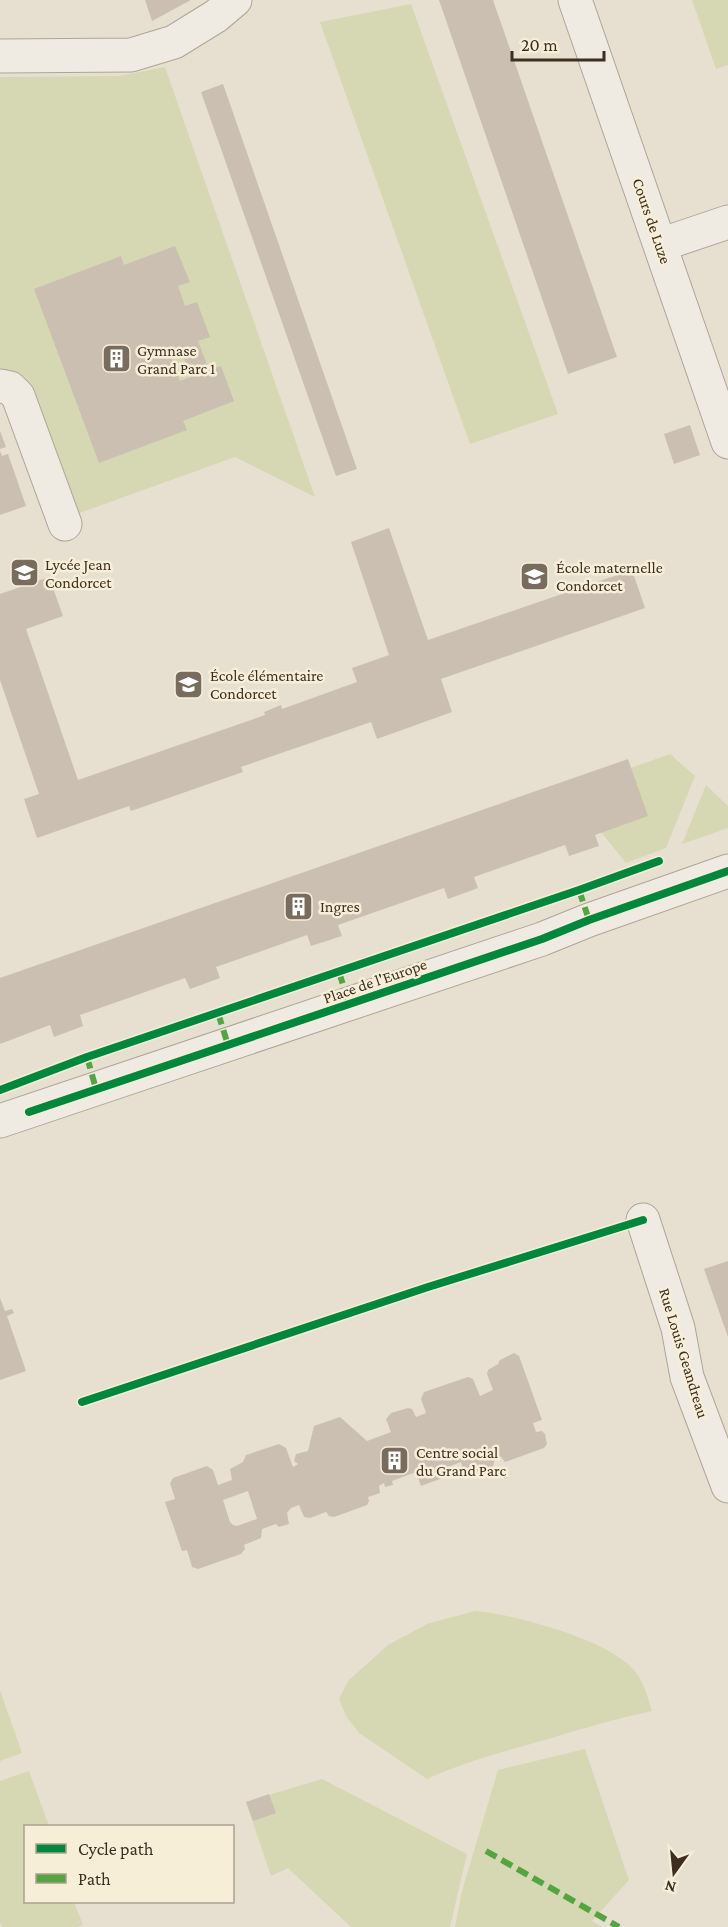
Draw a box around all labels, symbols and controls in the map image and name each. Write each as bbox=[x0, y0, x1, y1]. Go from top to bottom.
scale bar bbox=[512, 24, 604, 62]
text: 20 m bbox=[521, 35, 558, 55]
street label: Cours de Luze bbox=[629, 176, 675, 266]
place label: Gymnase Grand Parc 1 bbox=[137, 342, 215, 377]
building icon: Gymnase Grand Parc 1 bbox=[100, 343, 132, 375]
place label: Lycée Jean Condorcet bbox=[45, 556, 112, 591]
school or university icon: Lycée Jean Condorcet bbox=[8, 557, 40, 589]
place label: École maternelle Condorcet bbox=[556, 559, 663, 594]
school or university icon: École maternelle Condorcet bbox=[519, 560, 551, 592]
place label: École élémentaire Condorcet bbox=[210, 667, 323, 702]
school or university icon: École élémentaire Condorcet bbox=[173, 668, 205, 700]
building icon: Ingres bbox=[283, 890, 315, 922]
place label: Ingres bbox=[320, 898, 360, 916]
street label: Place de l'Europe bbox=[321, 955, 429, 1008]
street label: Rue Louis Geandreau bbox=[656, 1286, 712, 1420]
place label: Centre social du Grand Parc bbox=[416, 1444, 506, 1479]
building icon: Centre social du Grand Parc bbox=[379, 1445, 411, 1477]
legend bbox=[24, 1825, 234, 1903]
text: Cycle path bbox=[78, 1839, 154, 1859]
north arrow bbox=[644, 1843, 704, 1903]
text: Path bbox=[78, 1869, 111, 1889]
text: N bbox=[663, 1877, 678, 1897]

